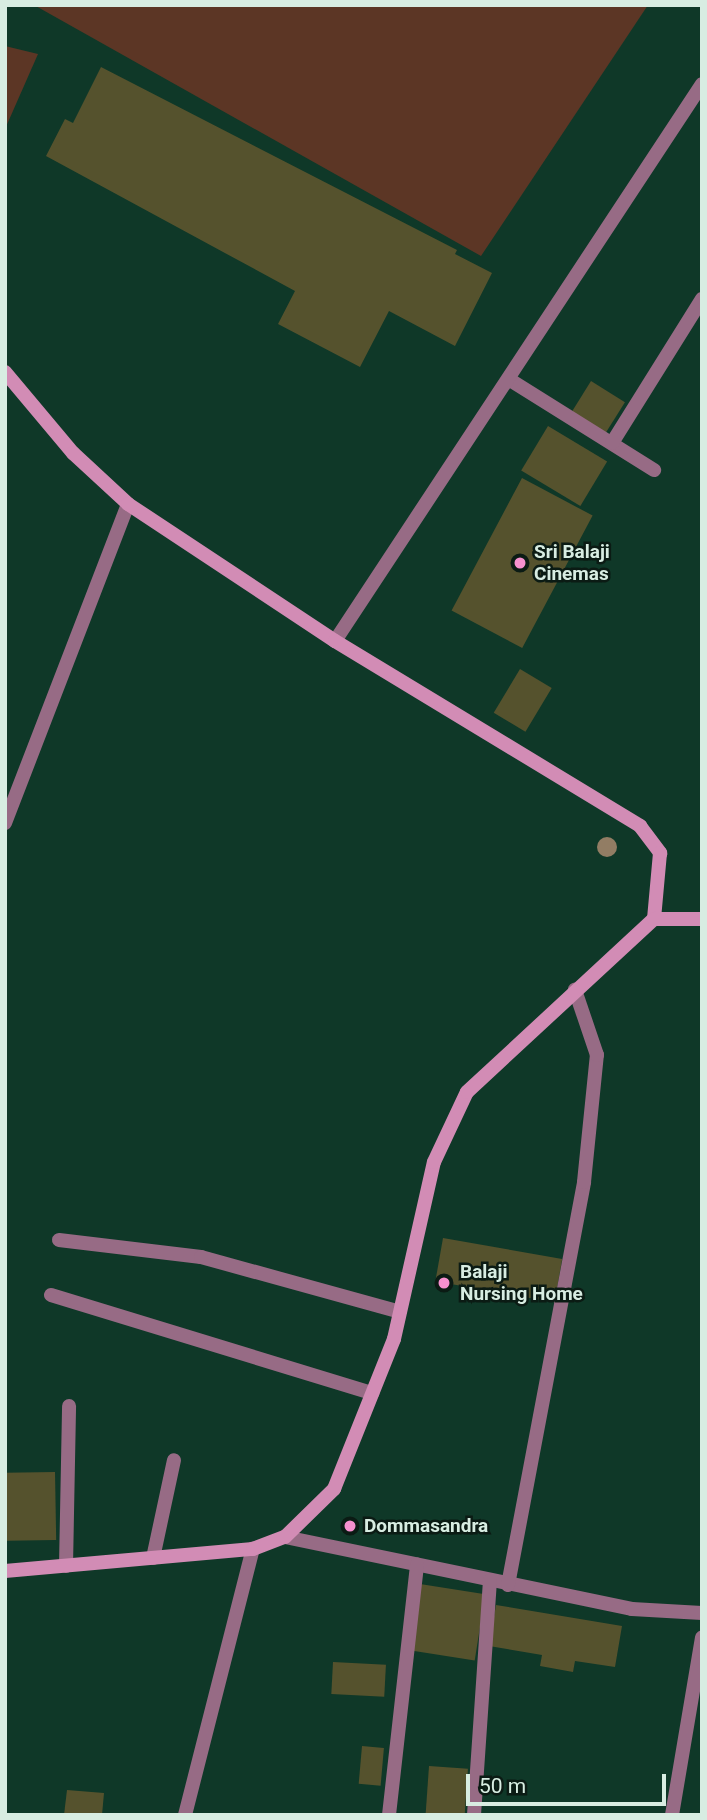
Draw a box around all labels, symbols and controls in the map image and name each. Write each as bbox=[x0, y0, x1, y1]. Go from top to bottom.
place label: Sri Balaji Cinemas bbox=[534, 541, 610, 585]
marker: Sri Balaji Cinemas bbox=[512, 555, 528, 571]
place label: Balaji Nursing Home bbox=[460, 1261, 583, 1305]
marker: Balaji Nursing Home bbox=[434, 1273, 454, 1293]
place label: Dommasandra bbox=[364, 1515, 488, 1537]
marker: Dommasandra bbox=[342, 1518, 358, 1534]
scale bar bbox=[469, 1760, 668, 1804]
text: 50 m bbox=[479, 1774, 526, 1798]

